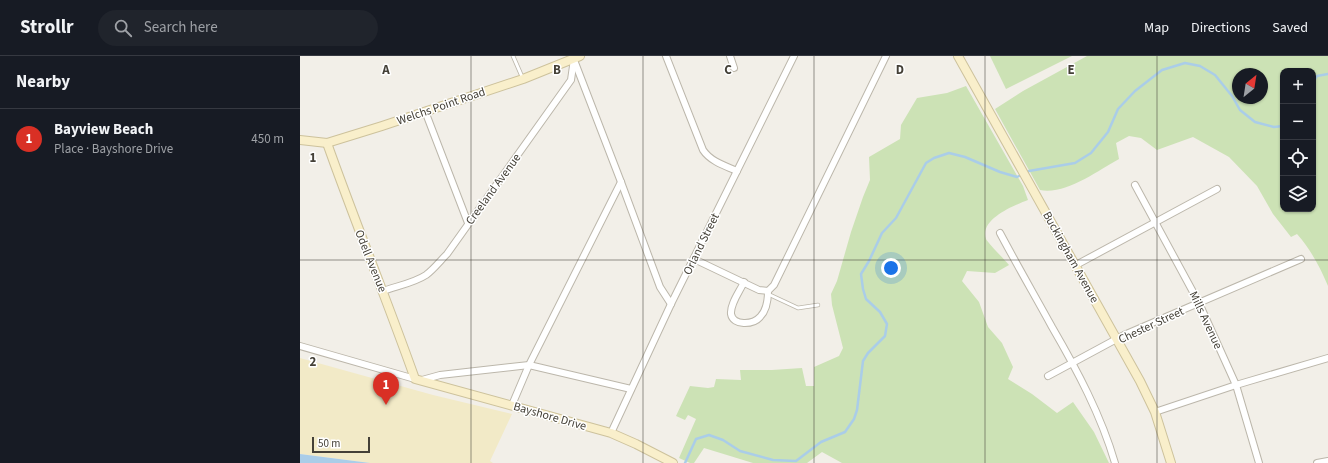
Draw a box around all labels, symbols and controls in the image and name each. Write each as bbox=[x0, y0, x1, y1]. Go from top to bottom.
search box bbox=[98, 10, 378, 46]
text: Strollr bbox=[20, 14, 74, 41]
icon: search bbox=[112, 17, 134, 39]
text: Search here bbox=[144, 17, 218, 38]
text: Map bbox=[1144, 18, 1169, 38]
text: Directions bbox=[1191, 18, 1250, 38]
text: Saved bbox=[1272, 18, 1308, 38]
text: A bbox=[381, 61, 390, 79]
text: B bbox=[553, 61, 561, 79]
text: C bbox=[724, 61, 732, 79]
text: D bbox=[896, 61, 904, 79]
text: E bbox=[1067, 61, 1075, 79]
north arrow bbox=[1232, 68, 1268, 104]
map controls bbox=[1280, 68, 1316, 212]
button: + bbox=[1280, 68, 1316, 104]
text: Nearby bbox=[16, 70, 70, 94]
street label: Welchs Point Road bbox=[395, 83, 488, 130]
button: − bbox=[1280, 104, 1316, 140]
text: Bayview Beach bbox=[54, 119, 153, 140]
text: 1 bbox=[26, 130, 32, 148]
text: 450 m bbox=[251, 130, 284, 148]
text: Place · Bayshore Drive bbox=[54, 140, 173, 158]
button: locate bbox=[1280, 140, 1316, 176]
text: 1 bbox=[310, 149, 317, 167]
street label: Creeland Avenue bbox=[462, 150, 525, 228]
button: layers bbox=[1280, 176, 1316, 212]
street label: Buckingham Avenue bbox=[1038, 208, 1103, 306]
street label: Orland Street bbox=[679, 210, 724, 278]
street label: Odell Avenue bbox=[350, 227, 391, 295]
your location bbox=[881, 258, 901, 278]
street label: Mills Avenue bbox=[1185, 288, 1226, 352]
street label: Chester Street bbox=[1116, 303, 1187, 348]
text: 2 bbox=[310, 353, 317, 371]
pin: 1 bbox=[373, 372, 399, 405]
street label: Bayshore Drive bbox=[511, 398, 588, 435]
scale bar bbox=[312, 435, 370, 454]
text: 50 m bbox=[318, 436, 340, 451]

